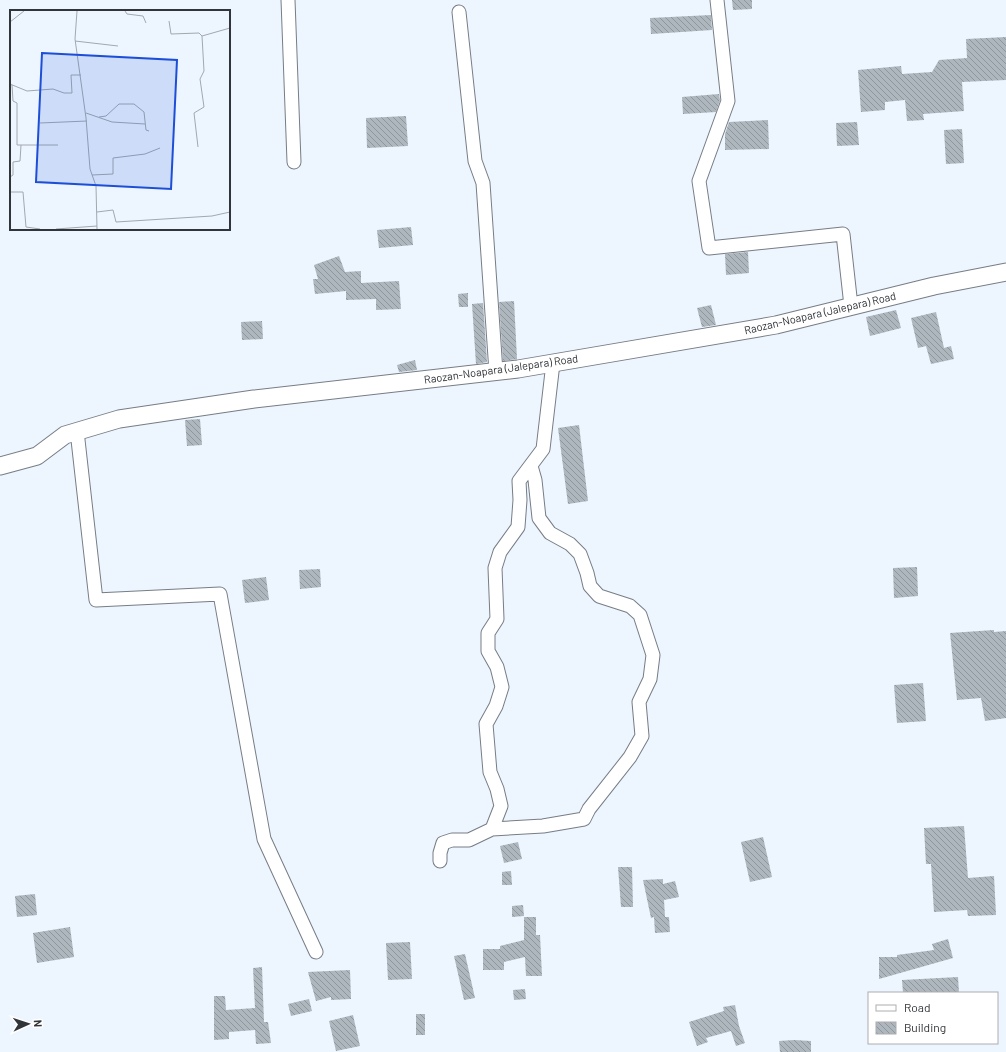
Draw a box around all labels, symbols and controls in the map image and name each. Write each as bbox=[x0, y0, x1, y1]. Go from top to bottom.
inset map bbox=[10, 10, 230, 230]
street label: Raozan-Noapara (Jalepara) Road bbox=[743, 289, 897, 336]
street label: Raozan-Noapara (Jalepara) Road bbox=[423, 351, 579, 386]
legend bbox=[868, 992, 998, 1044]
text: Road bbox=[904, 1000, 931, 1014]
north arrow bbox=[8, 1004, 48, 1044]
text: N bbox=[32, 1019, 45, 1027]
text: Building bbox=[904, 1020, 946, 1034]

